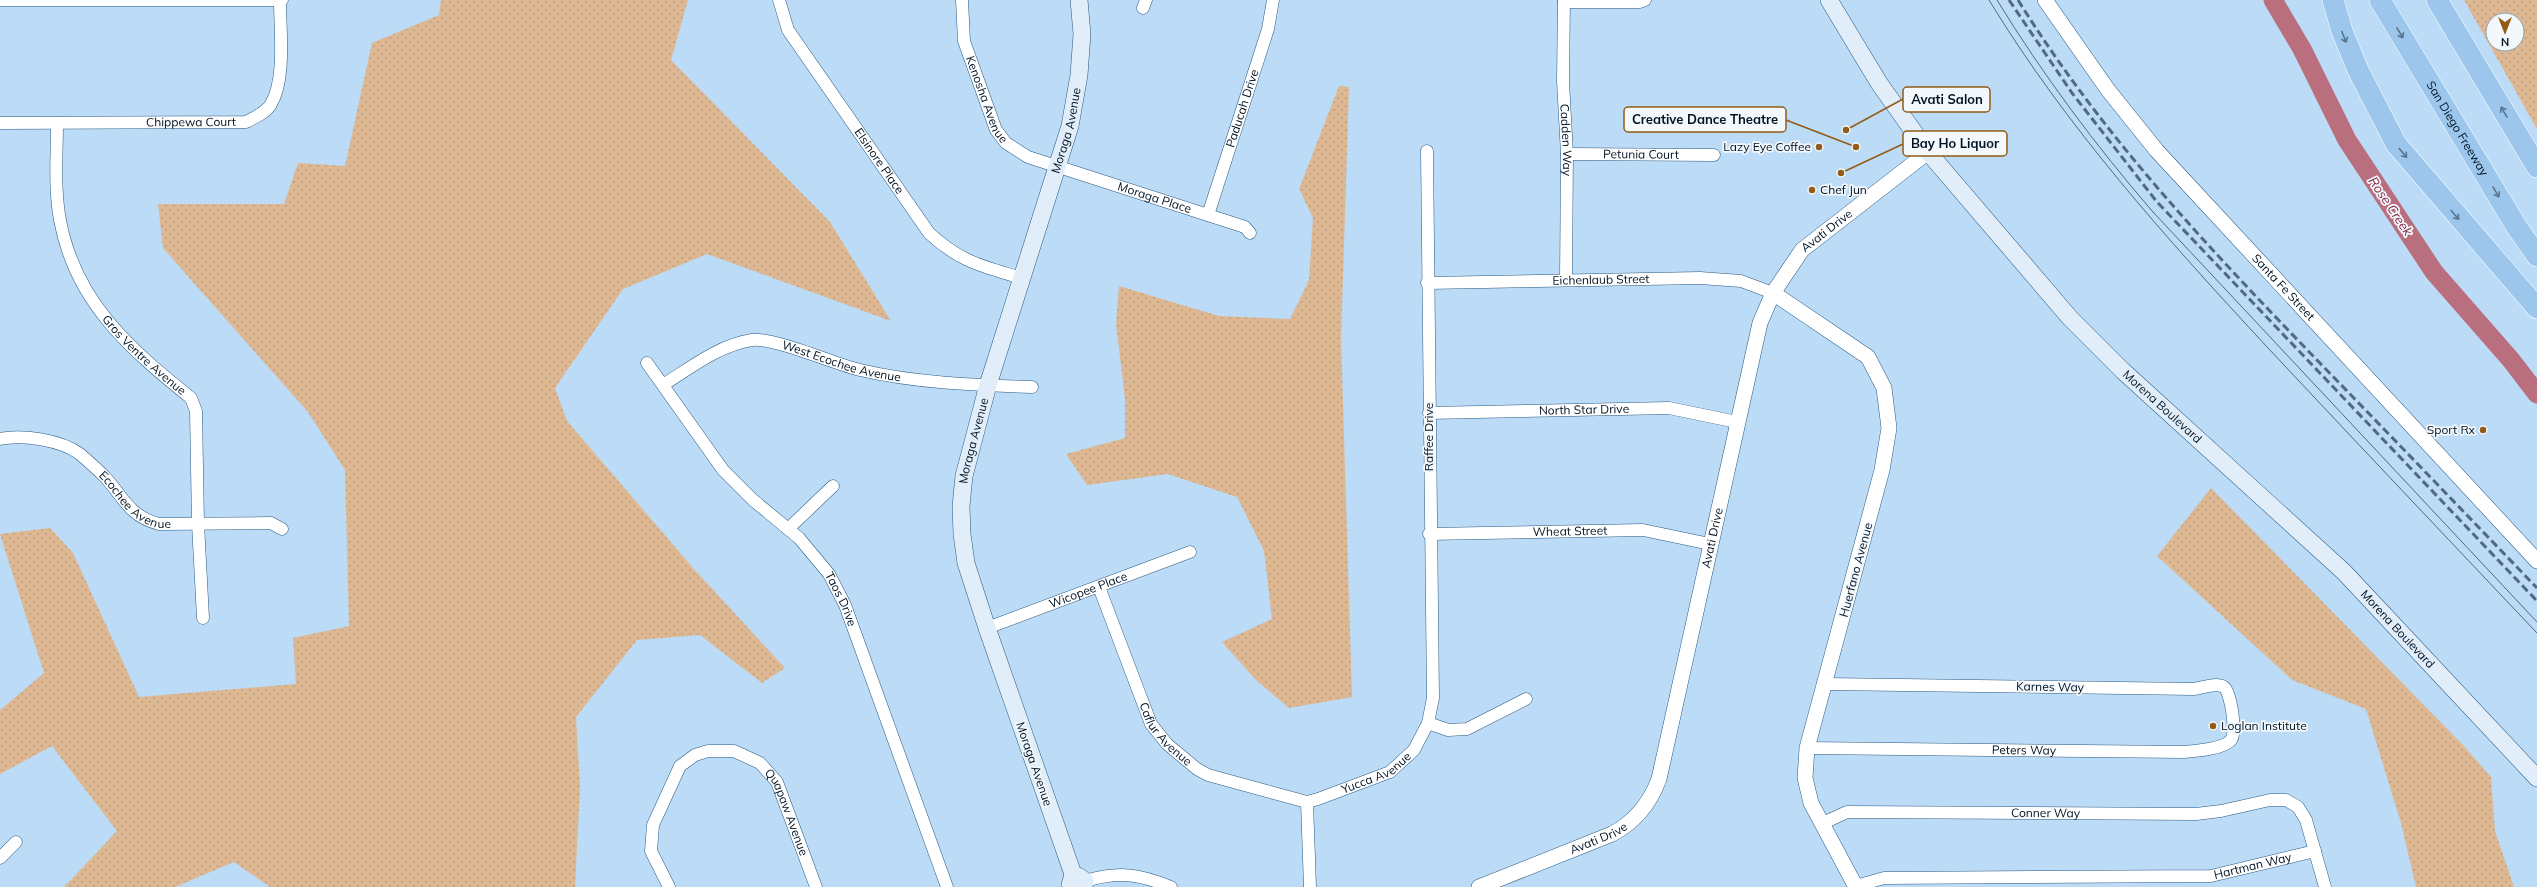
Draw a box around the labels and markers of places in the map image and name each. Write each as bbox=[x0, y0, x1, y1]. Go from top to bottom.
callout: Avati Salon bbox=[1903, 87, 1990, 112]
callout: Creative Dance Theatre bbox=[1624, 107, 1786, 132]
callout: Bay Ho Liquor bbox=[1903, 131, 2007, 156]
place label: Lazy Eye Coffee bbox=[1723, 139, 1811, 154]
marker: Lazy Eye Coffee bbox=[1814, 142, 1824, 152]
place label: Chef Jun bbox=[1820, 182, 1867, 197]
marker: Chef Jun bbox=[1807, 185, 1817, 195]
place label: Sport Rx bbox=[2427, 422, 2476, 437]
marker: Sport Rx bbox=[2478, 425, 2488, 435]
place label: Loglan Institute bbox=[2221, 718, 2307, 733]
marker: Loglan Institute bbox=[2208, 721, 2218, 731]

